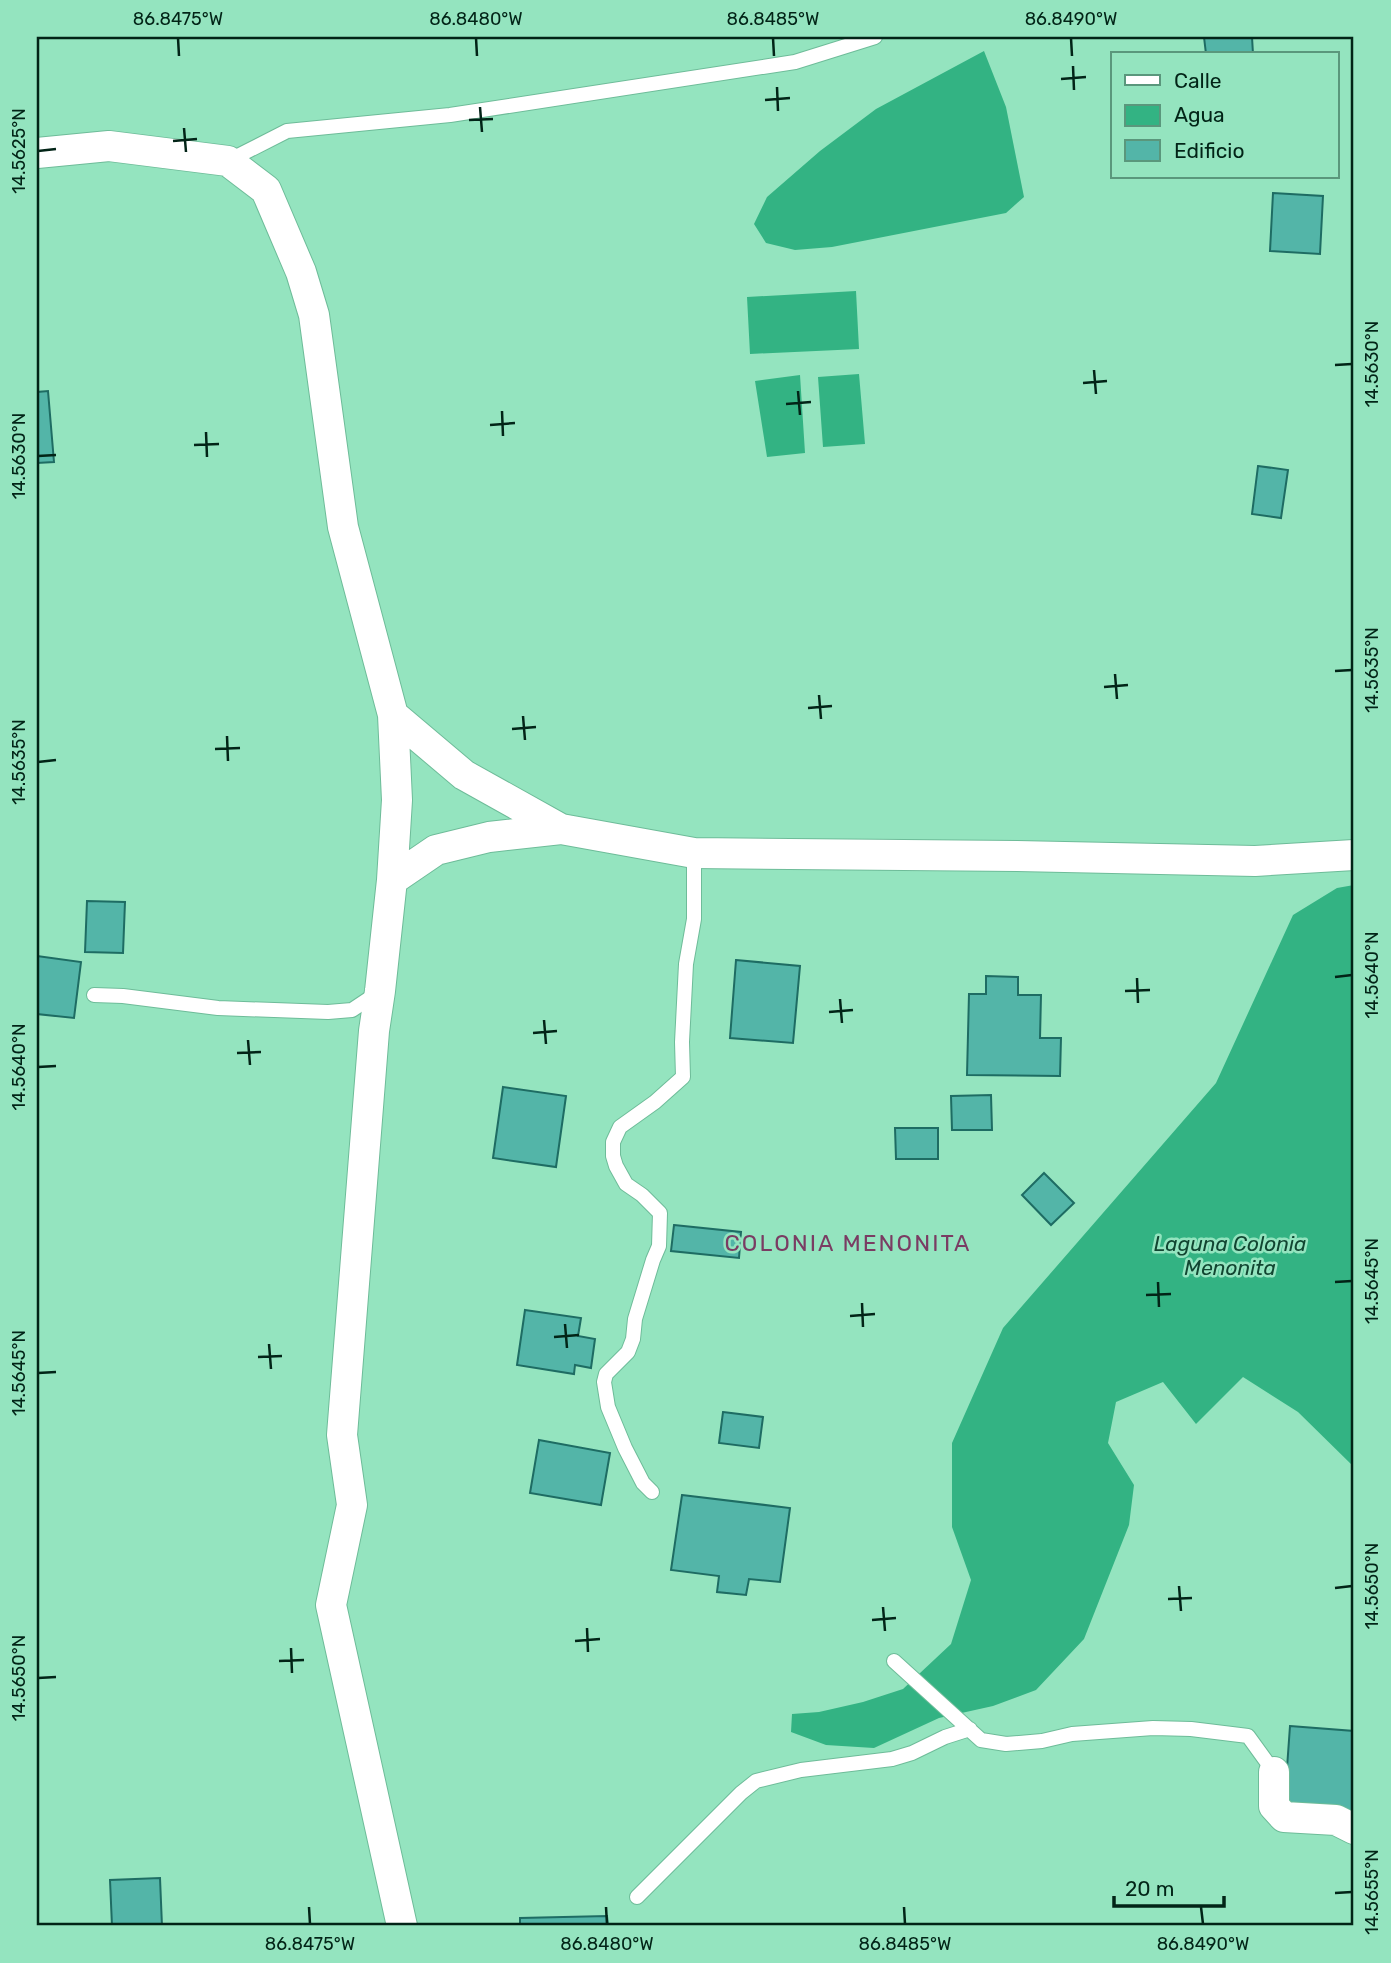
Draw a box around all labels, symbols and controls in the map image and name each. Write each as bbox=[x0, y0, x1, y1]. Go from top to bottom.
text: 86.8475°W bbox=[133, 8, 223, 30]
text: 86.8480°W bbox=[429, 8, 523, 30]
text: 86.8485°W bbox=[727, 8, 819, 30]
text: 86.8490°W bbox=[1025, 8, 1117, 30]
legend bbox=[1111, 52, 1338, 178]
text: Calle bbox=[1174, 68, 1222, 93]
text: Agua bbox=[1174, 102, 1225, 127]
text: 14.5625°N bbox=[8, 108, 30, 194]
text: Edificio bbox=[1174, 138, 1244, 163]
text: 14.5630°N bbox=[1361, 321, 1383, 407]
text: 14.5630°N bbox=[8, 413, 30, 499]
text: 14.5635°N bbox=[1361, 627, 1383, 713]
text: 14.5635°N bbox=[8, 719, 30, 805]
text: 14.5640°N bbox=[1361, 932, 1383, 1018]
text: 14.5640°N bbox=[8, 1024, 30, 1110]
district label: COLONIA MENONITA bbox=[725, 1229, 971, 1257]
water label: Laguna Colonia Menonita bbox=[1154, 1231, 1306, 1280]
text: 14.5645°N bbox=[1361, 1238, 1383, 1324]
text: 14.5645°N bbox=[8, 1330, 30, 1416]
text: 14.5650°N bbox=[1361, 1543, 1383, 1629]
text: 14.5650°N bbox=[8, 1635, 30, 1721]
text: 14.5655°N bbox=[1361, 1849, 1383, 1935]
scale bar bbox=[1114, 1865, 1225, 1909]
text: 20 m bbox=[1125, 1876, 1174, 1901]
text: 86.8475°W bbox=[265, 1933, 355, 1955]
text: 86.8480°W bbox=[560, 1933, 654, 1955]
text: 86.8485°W bbox=[859, 1933, 951, 1955]
text: 86.8490°W bbox=[1157, 1933, 1249, 1955]

